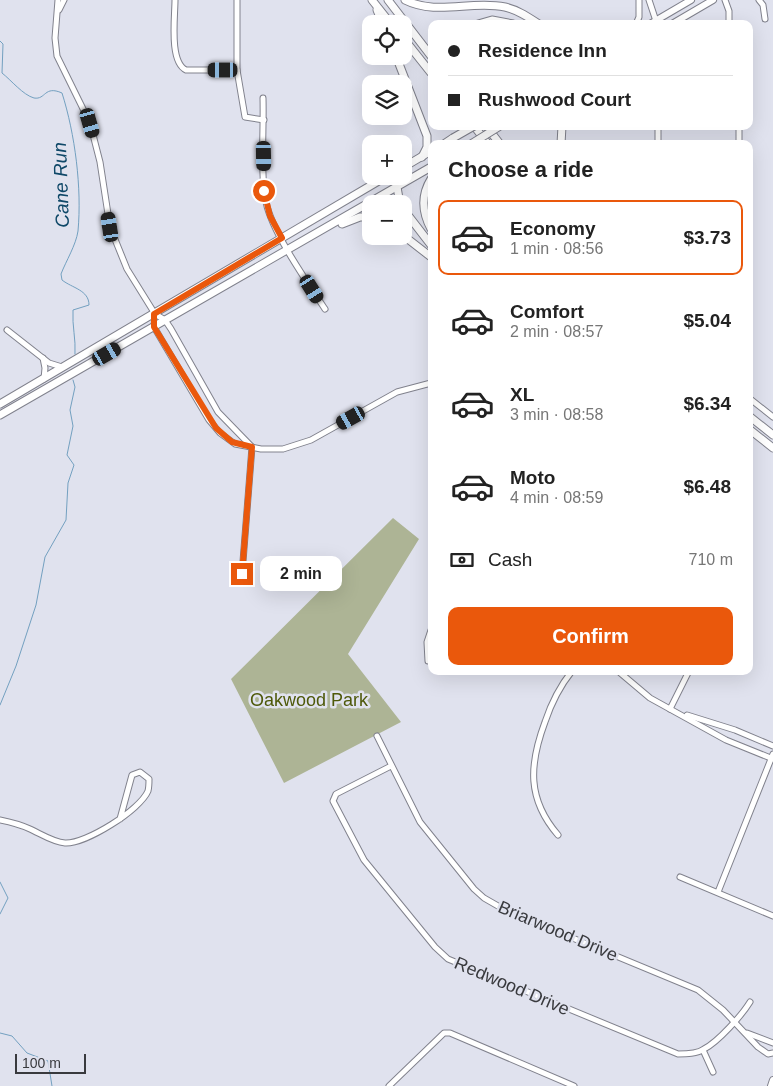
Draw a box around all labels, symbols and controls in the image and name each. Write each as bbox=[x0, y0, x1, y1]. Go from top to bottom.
map controls bbox=[362, 15, 412, 245]
button: locate bbox=[362, 15, 412, 65]
text: Residence Inn bbox=[478, 40, 607, 61]
car bbox=[208, 63, 238, 78]
button: layers bbox=[362, 75, 412, 125]
text: Rushwood Court bbox=[478, 89, 631, 110]
car bbox=[78, 107, 101, 139]
button: + bbox=[362, 135, 412, 185]
car bbox=[256, 141, 271, 171]
water label: Cane Run bbox=[49, 142, 73, 228]
text: Choose a ride bbox=[448, 157, 593, 182]
route start bbox=[253, 180, 275, 202]
button: − bbox=[362, 195, 412, 245]
car bbox=[100, 211, 119, 243]
icon: car bbox=[450, 215, 495, 260]
text: Economy bbox=[510, 218, 596, 239]
text: $3.73 bbox=[683, 227, 731, 248]
text: 1 min · 08:56 bbox=[510, 240, 603, 257]
car bbox=[297, 272, 326, 306]
icon: car bbox=[450, 298, 495, 343]
text: Comfort bbox=[510, 301, 584, 322]
text: $5.04 bbox=[683, 310, 731, 331]
text: 2 min · 08:57 bbox=[510, 323, 603, 340]
car bbox=[90, 340, 123, 368]
icon: car bbox=[450, 381, 495, 426]
text: XL bbox=[510, 384, 534, 405]
text: $6.34 bbox=[683, 393, 731, 414]
car bbox=[334, 404, 367, 432]
text: 3 min · 08:58 bbox=[510, 406, 603, 423]
icon: car bbox=[450, 464, 495, 509]
text: Moto bbox=[510, 467, 555, 488]
text: $6.48 bbox=[683, 476, 731, 497]
text: 4 min · 08:59 bbox=[510, 489, 603, 506]
icon: cash bbox=[448, 546, 476, 574]
text: Cash bbox=[488, 549, 532, 570]
text: 710 m bbox=[689, 551, 733, 568]
callout: 2 min bbox=[260, 556, 342, 592]
route end bbox=[231, 563, 253, 585]
text: 2 min bbox=[280, 565, 322, 582]
button: Confirm bbox=[448, 607, 733, 665]
park label: Oakwood Park bbox=[250, 690, 369, 710]
street label: Briarwood Drive bbox=[495, 897, 621, 965]
street label: Redwood Drive bbox=[451, 953, 573, 1019]
scale bar bbox=[15, 1051, 86, 1074]
text: 100 m bbox=[22, 1055, 61, 1071]

